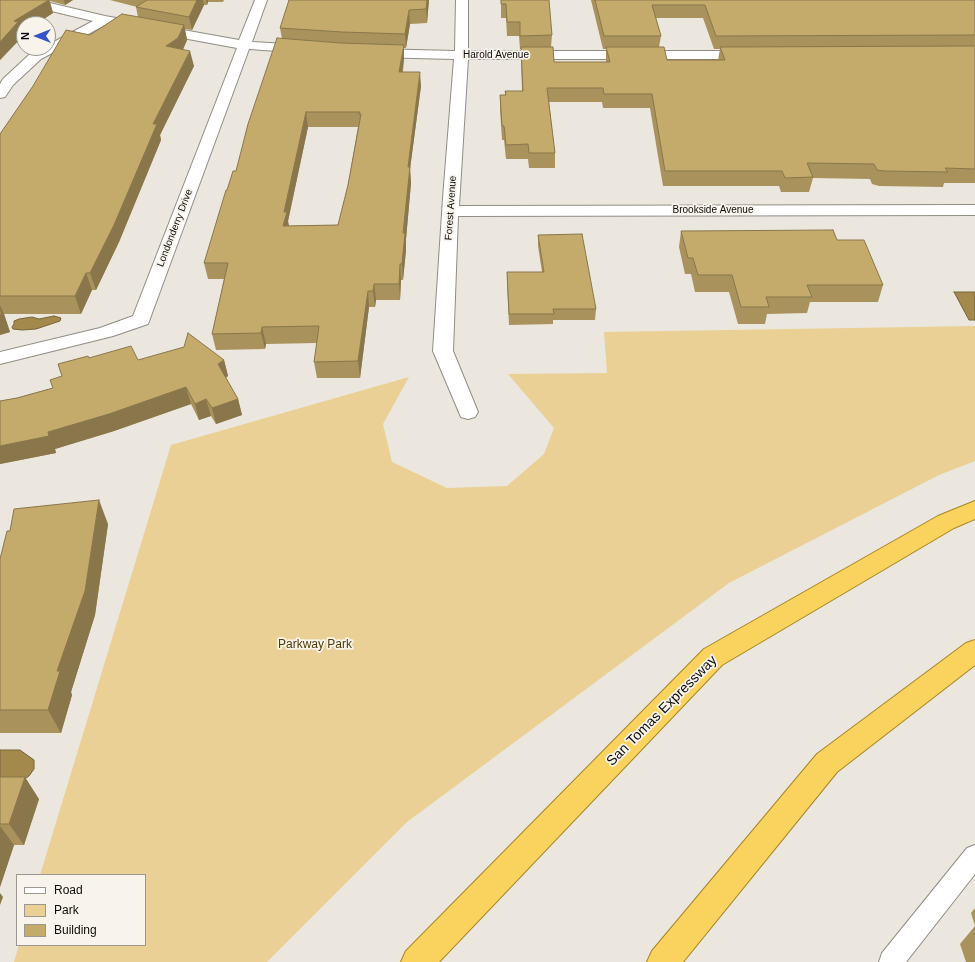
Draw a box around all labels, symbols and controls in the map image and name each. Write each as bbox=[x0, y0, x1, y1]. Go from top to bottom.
north arrow bbox=[16, 16, 56, 56]
text: N bbox=[19, 32, 31, 40]
street label: Harold Avenue bbox=[463, 49, 529, 61]
street label: Forest Avenue bbox=[443, 175, 459, 241]
street label: Londonderry Drive bbox=[155, 187, 195, 269]
street label: Brookside Avenue bbox=[673, 204, 753, 216]
park label: Parkway Park bbox=[278, 638, 352, 652]
street label: San Tomas Expressway bbox=[603, 652, 721, 770]
legend bbox=[16, 874, 146, 946]
text: Road bbox=[54, 883, 83, 897]
text: Park bbox=[54, 903, 79, 917]
text: Building bbox=[54, 923, 97, 937]

